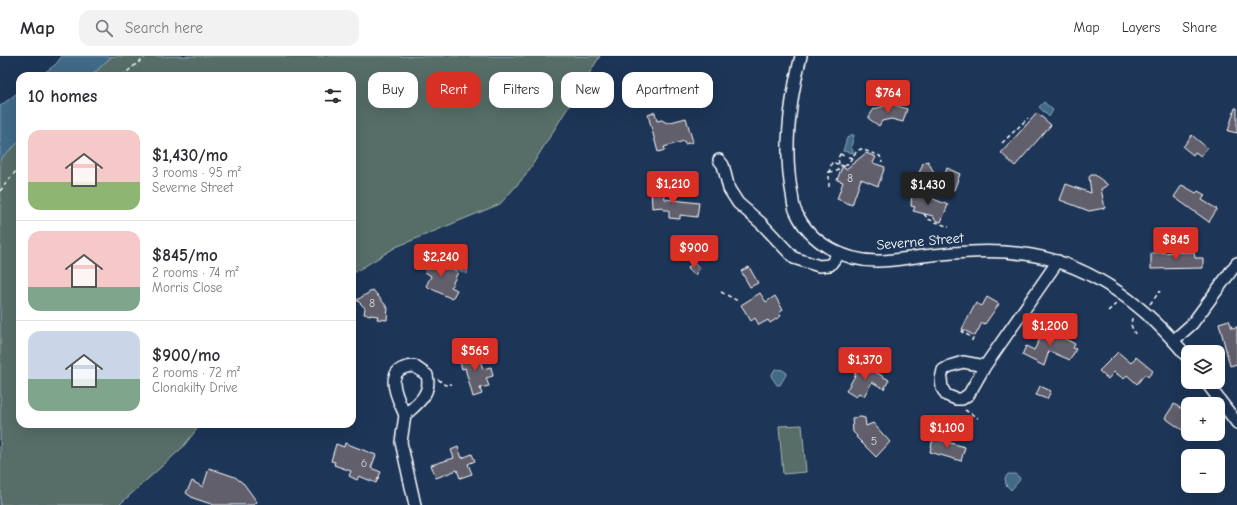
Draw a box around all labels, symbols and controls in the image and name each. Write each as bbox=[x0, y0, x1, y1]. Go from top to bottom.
search box bbox=[79, 10, 359, 46]
text: Map bbox=[20, 17, 55, 39]
icon: search bbox=[93, 17, 115, 39]
text: Search here bbox=[125, 19, 203, 37]
text: Map bbox=[1073, 19, 1100, 36]
text: Layers bbox=[1122, 19, 1160, 36]
text: Share bbox=[1182, 19, 1217, 36]
chip: Buy bbox=[368, 72, 418, 108]
chip: Rent bbox=[426, 72, 481, 108]
chip: Filters bbox=[489, 72, 553, 108]
chip: New bbox=[561, 72, 614, 108]
chip: Apartment bbox=[622, 72, 713, 108]
pin: $764 bbox=[864, 80, 912, 114]
icon: filters bbox=[322, 85, 344, 107]
text: $764 bbox=[875, 85, 901, 100]
text: 10 homes bbox=[28, 87, 97, 106]
icon: home bbox=[60, 146, 108, 194]
text: $1,430/mo bbox=[152, 146, 228, 165]
text: 3 rooms · 95 m² bbox=[152, 165, 241, 180]
pin: $1,210 bbox=[640, 171, 706, 205]
house number: 8 bbox=[847, 171, 853, 185]
pin: $1,430 bbox=[895, 172, 961, 206]
text: $1,210 bbox=[656, 176, 690, 191]
text: $1,430 bbox=[910, 177, 946, 192]
text: Severne Street bbox=[152, 180, 233, 195]
pin: $845 bbox=[1152, 227, 1200, 261]
street label: Severne Street bbox=[876, 229, 965, 254]
text: $845 bbox=[1162, 232, 1190, 247]
pin: $900 bbox=[670, 235, 718, 269]
text: $900 bbox=[679, 240, 709, 255]
pin: $2,240 bbox=[408, 244, 474, 278]
text: $845/mo bbox=[152, 246, 218, 265]
icon: home bbox=[60, 247, 108, 295]
text: $2,240 bbox=[423, 249, 459, 264]
text: 2 rooms · 74 m² bbox=[152, 265, 239, 280]
text: Morris Close bbox=[152, 280, 222, 295]
house number: 8 bbox=[369, 296, 375, 310]
pin: $1,200 bbox=[1017, 313, 1083, 347]
text: $1,200 bbox=[1032, 318, 1068, 333]
pin: $565 bbox=[451, 338, 499, 372]
text: $565 bbox=[461, 343, 489, 358]
map controls bbox=[1181, 345, 1225, 493]
button: layers bbox=[1181, 345, 1225, 389]
text: $900/mo bbox=[152, 346, 220, 365]
icon: home bbox=[60, 347, 108, 395]
pin: $1,370 bbox=[832, 347, 898, 381]
text: $1,370 bbox=[847, 352, 883, 367]
text: 2 rooms · 72 m² bbox=[152, 365, 240, 380]
text: Clonakilty Drive bbox=[152, 380, 238, 395]
button: + bbox=[1181, 397, 1225, 441]
pin: $1,100 bbox=[914, 415, 980, 449]
text: $1,100 bbox=[929, 420, 965, 435]
house number: 5 bbox=[871, 434, 877, 448]
button: − bbox=[1181, 449, 1225, 493]
house number: 6 bbox=[361, 456, 367, 470]

